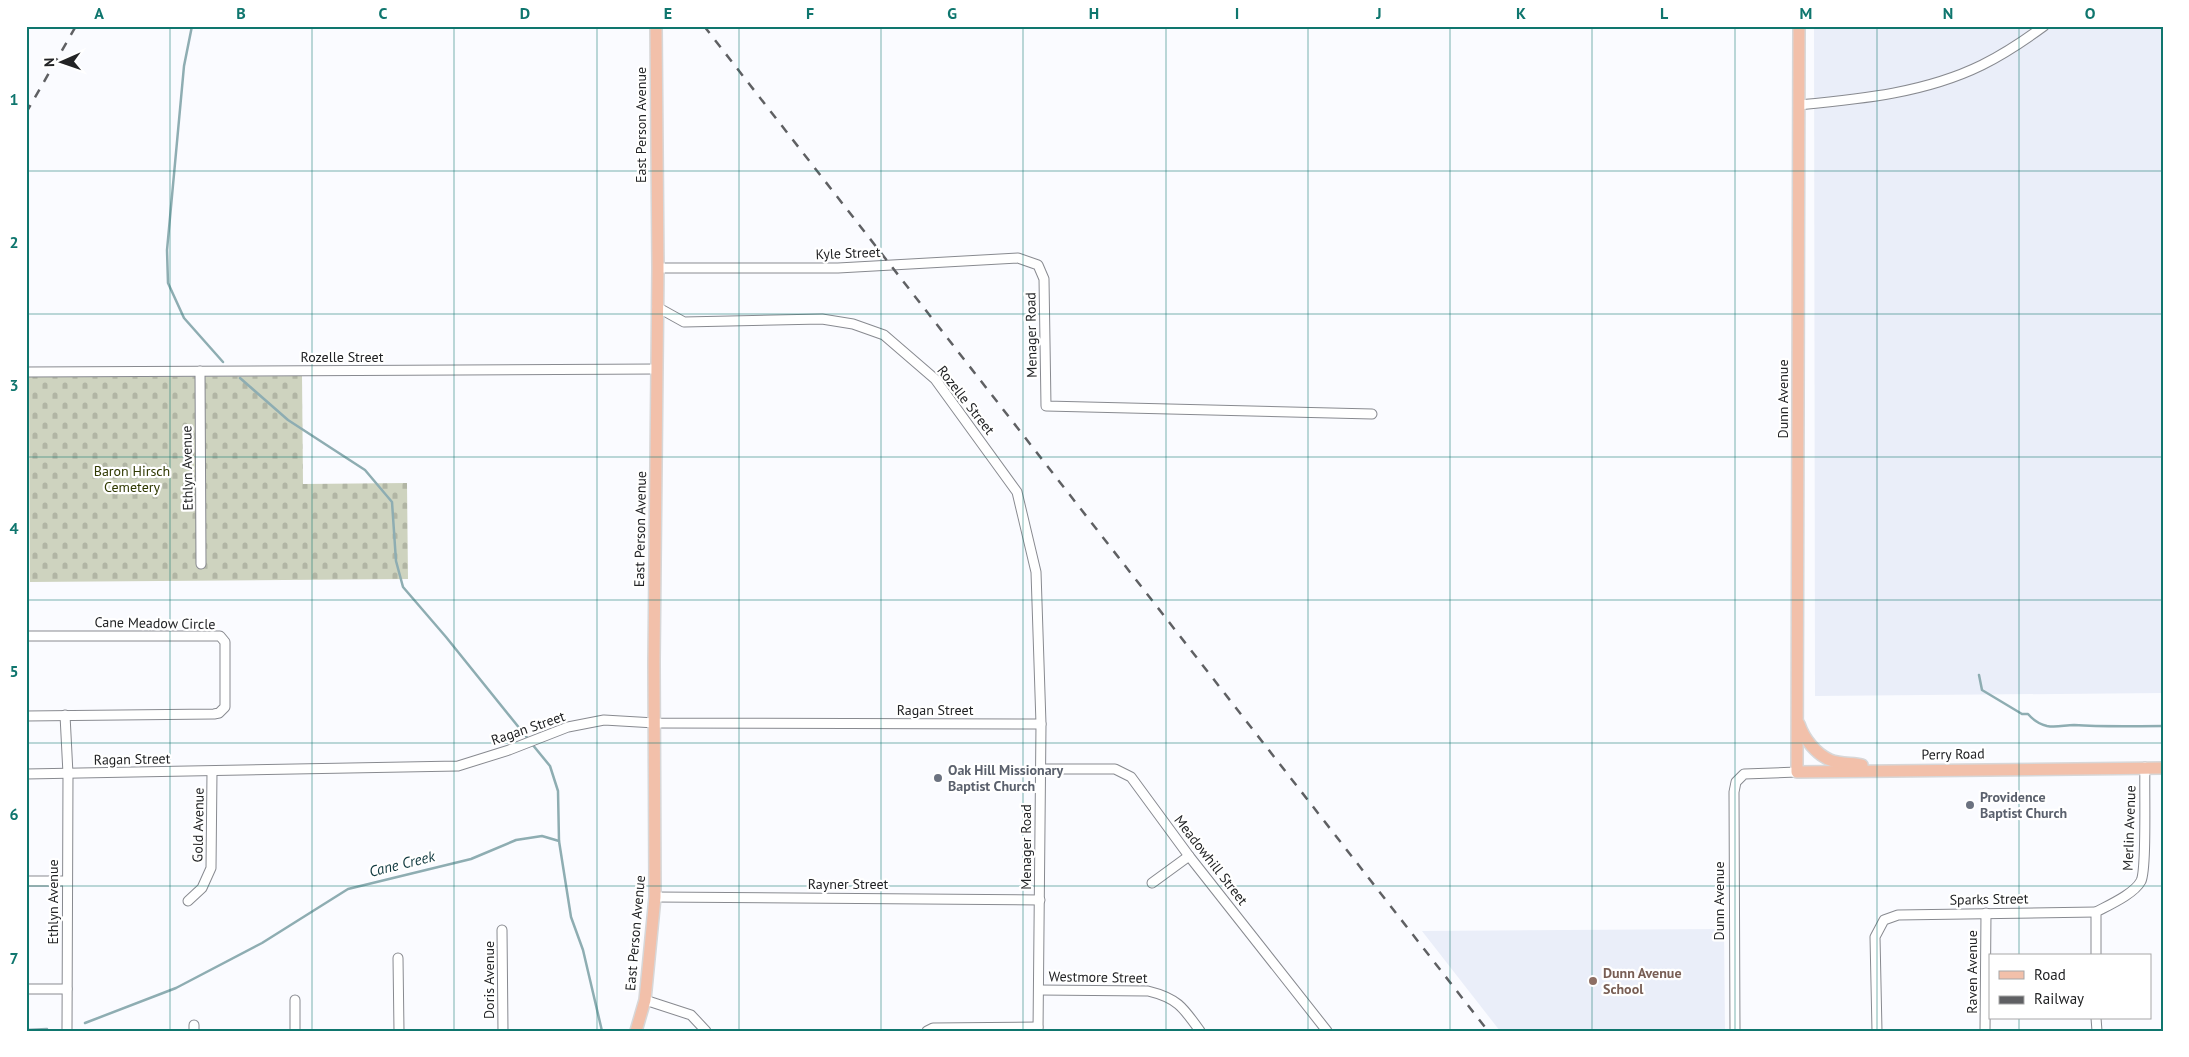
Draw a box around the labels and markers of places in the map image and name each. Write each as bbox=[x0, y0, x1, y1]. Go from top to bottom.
place label: Oak Hill Missionary Baptist Church bbox=[948, 761, 1064, 795]
marker: Oak Hill Missionary Baptist Church bbox=[932, 772, 944, 784]
place label: Providence Baptist Church bbox=[1980, 788, 2067, 822]
marker: Providence Baptist Church bbox=[1964, 799, 1976, 811]
place label: Dunn Avenue School bbox=[1603, 964, 1682, 998]
marker: Dunn Avenue School bbox=[1587, 975, 1599, 987]

